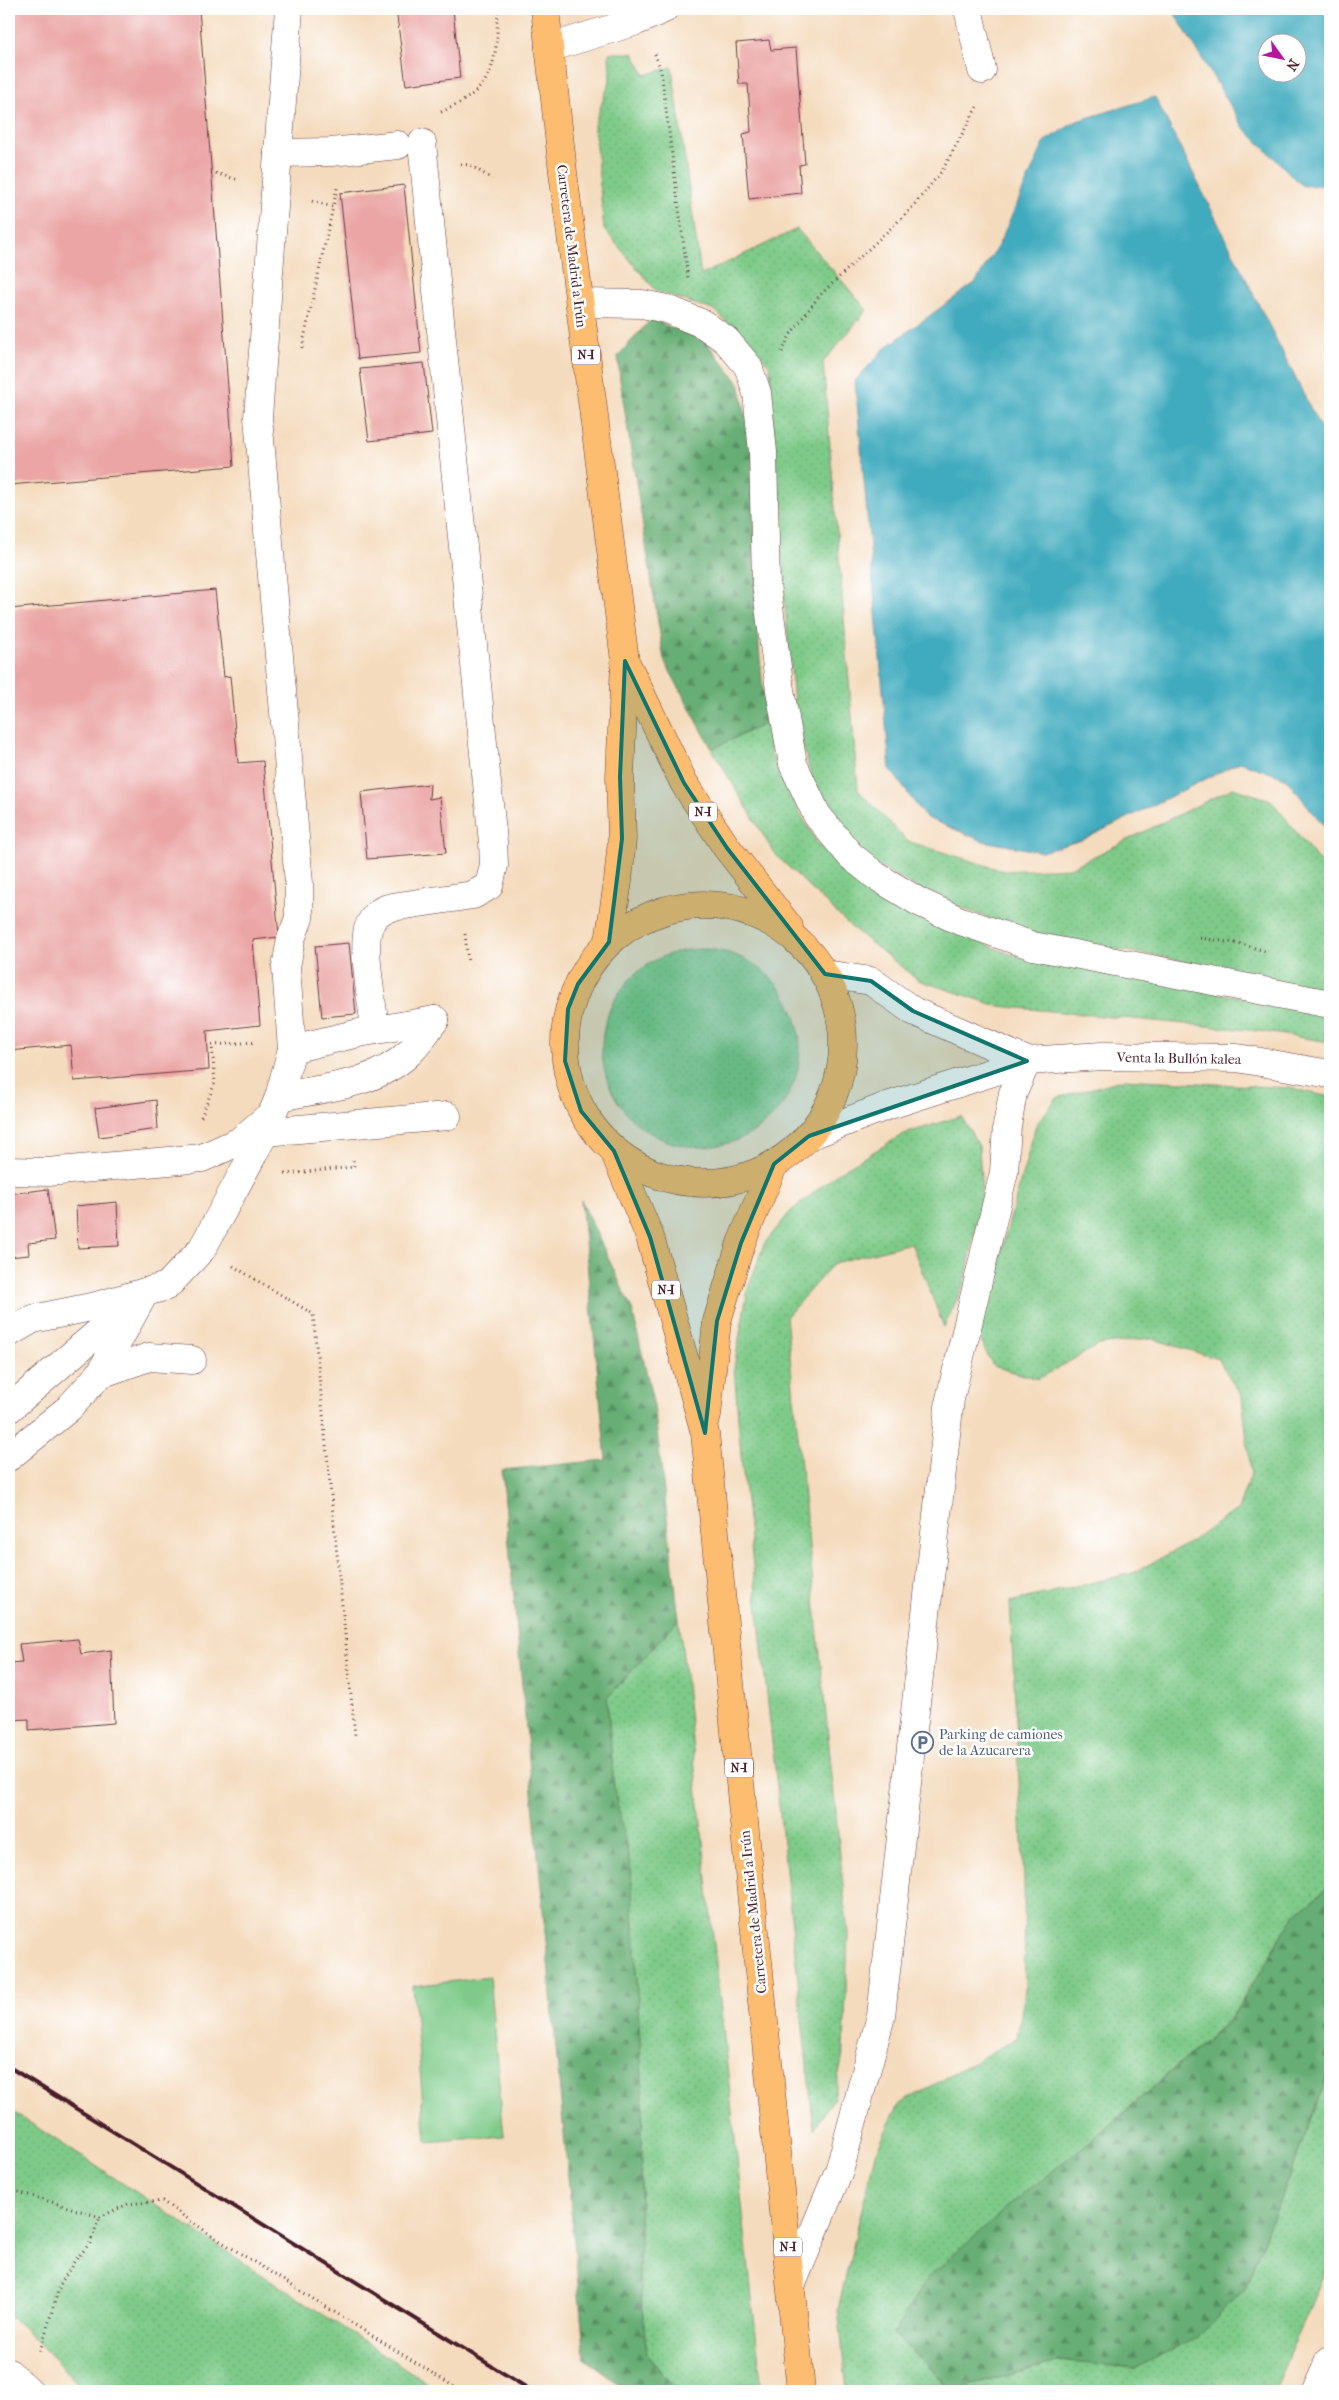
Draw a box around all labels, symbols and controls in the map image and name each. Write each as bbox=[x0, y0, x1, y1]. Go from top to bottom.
north arrow bbox=[1256, 32, 1306, 82]
text: N bbox=[1282, 56, 1303, 74]
street label: Carretera de Madrid a Irún bbox=[553, 164, 590, 329]
road number: N-I bbox=[572, 346, 600, 364]
road number: N-I bbox=[689, 802, 717, 822]
street label: Venta la Bullón kalea bbox=[1115, 1049, 1242, 1068]
road number: N-I bbox=[652, 1280, 680, 1300]
place label: Parking de camiones de la Azucarera bbox=[939, 1726, 1063, 1759]
parking icon: Parking de camiones de la Azucarera bbox=[911, 1730, 935, 1754]
road number: N-I bbox=[725, 1759, 753, 1778]
street label: Carretera de Madrid a Irún bbox=[736, 1829, 771, 1994]
road number: N-I bbox=[774, 2238, 802, 2256]

